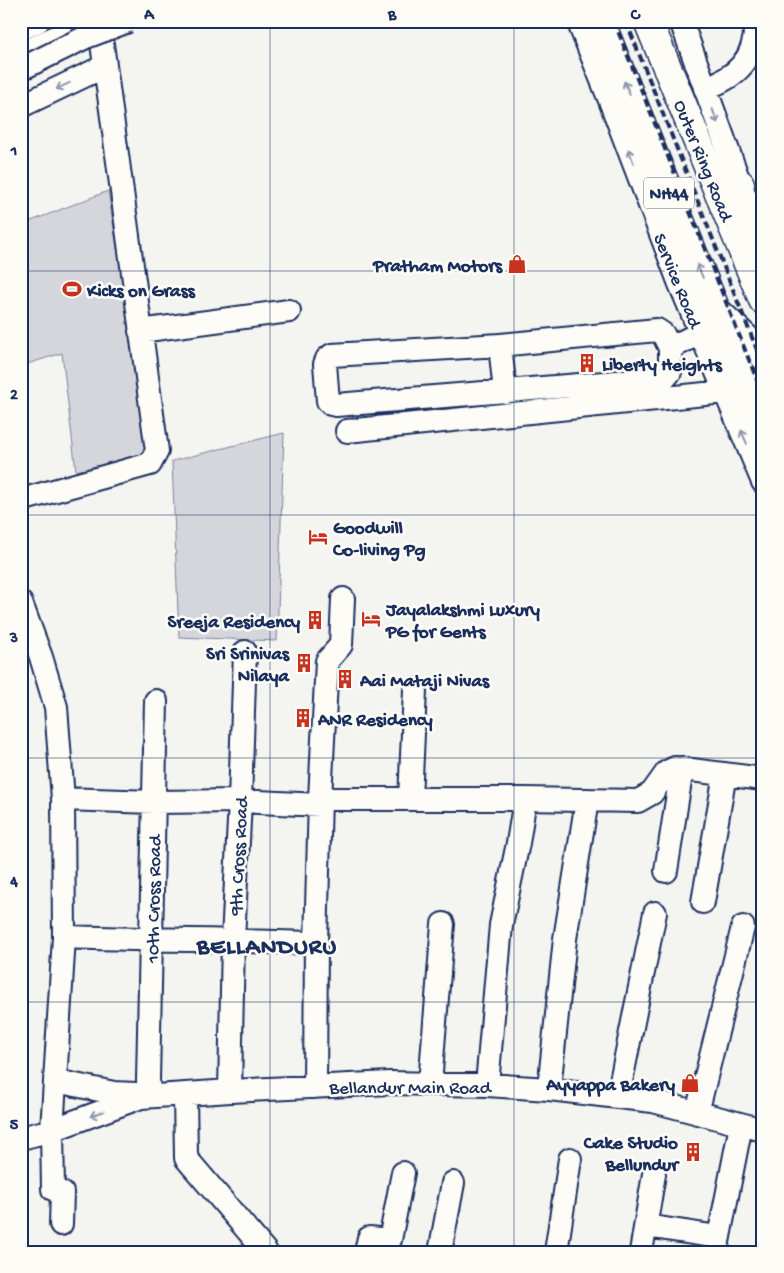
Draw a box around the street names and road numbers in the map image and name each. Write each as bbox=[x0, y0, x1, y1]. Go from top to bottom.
street label: Outer Ring Road bbox=[667, 97, 737, 227]
road number: NH44 bbox=[644, 178, 694, 208]
street label: Service Road bbox=[646, 231, 706, 334]
street label: 9th Cross Road bbox=[226, 794, 255, 917]
street label: 10th Cross Road bbox=[143, 833, 168, 964]
street label: Bellandur Main Road bbox=[328, 1078, 493, 1101]

